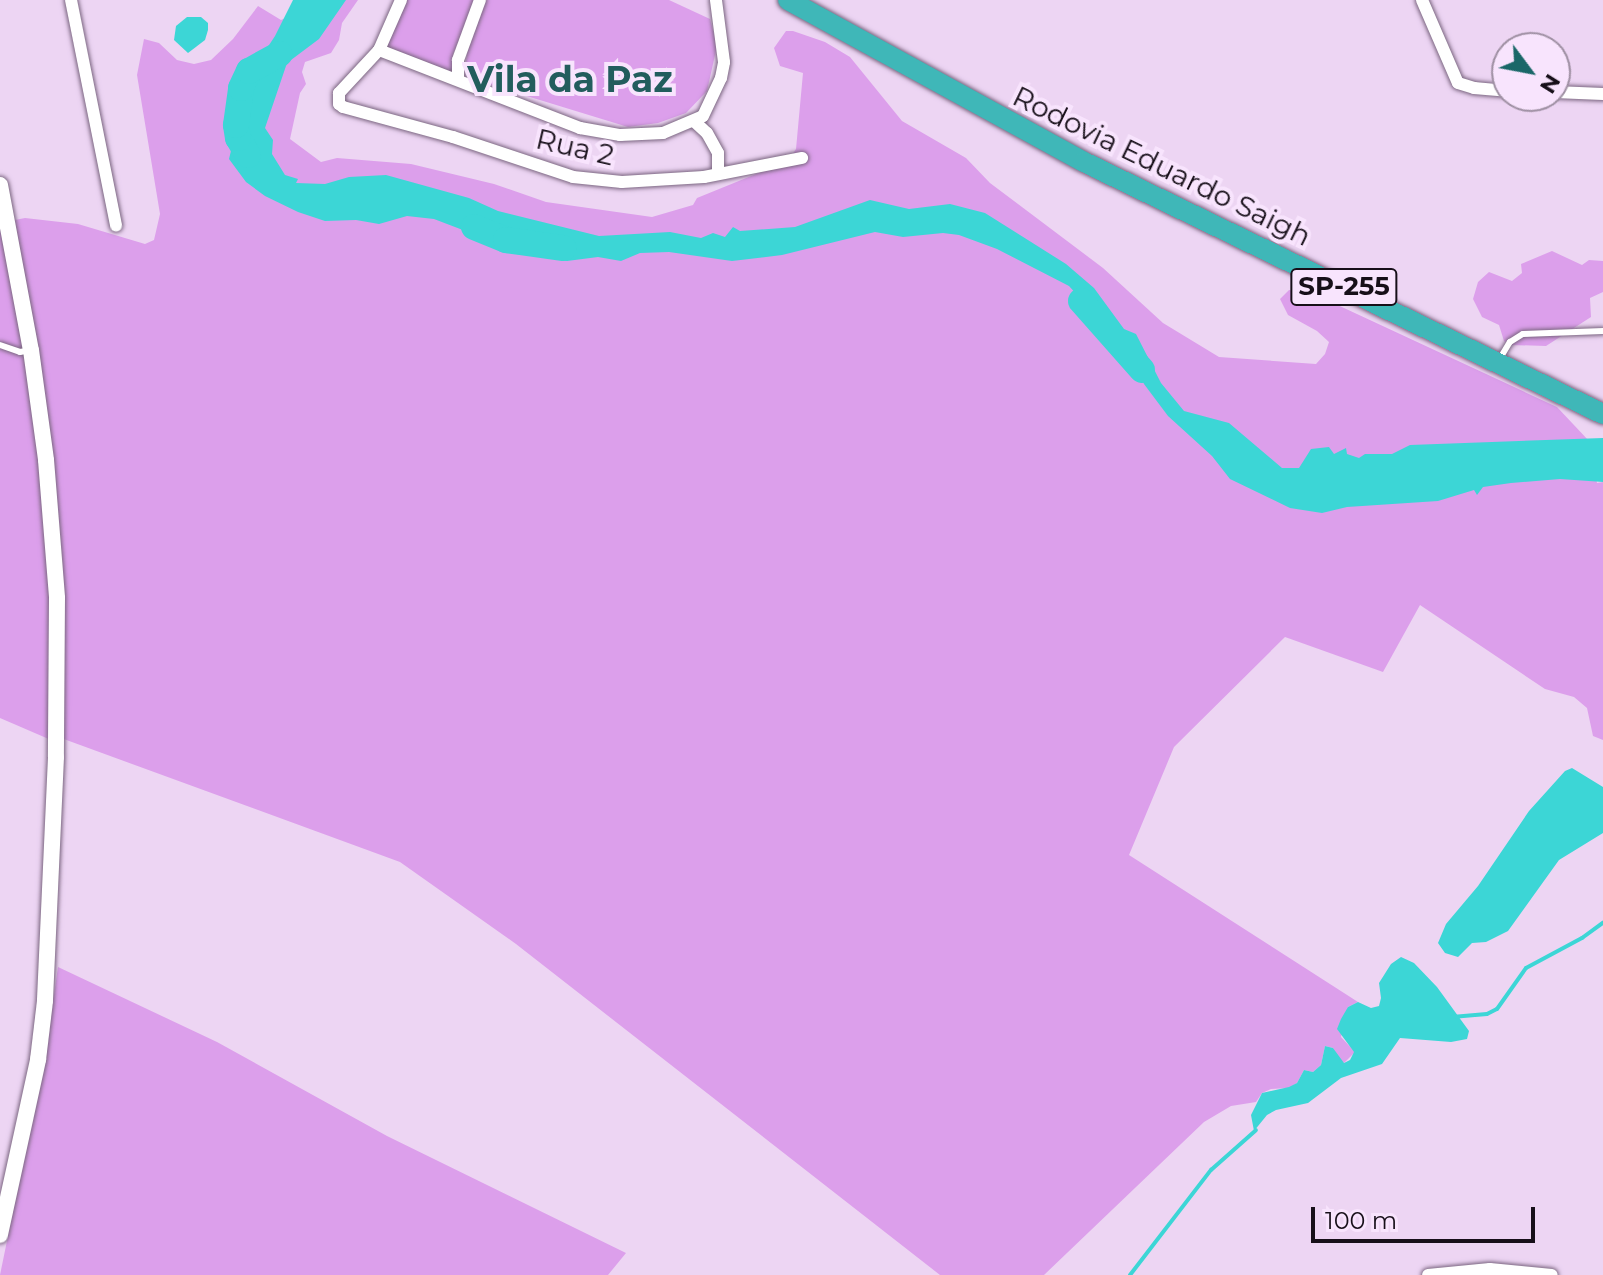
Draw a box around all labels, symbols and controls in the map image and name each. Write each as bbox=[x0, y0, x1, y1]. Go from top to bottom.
north arrow bbox=[1491, 32, 1571, 112]
district label: Vila da Paz bbox=[467, 58, 673, 102]
text: N bbox=[1534, 69, 1566, 99]
street label: Rodovia Eduardo Saigh bbox=[1007, 79, 1317, 253]
street label: Rua 2 bbox=[533, 122, 617, 172]
road number: SP-255 bbox=[1290, 265, 1398, 309]
scale bar bbox=[1315, 1191, 1539, 1241]
text: 100 m bbox=[1325, 1206, 1397, 1235]

